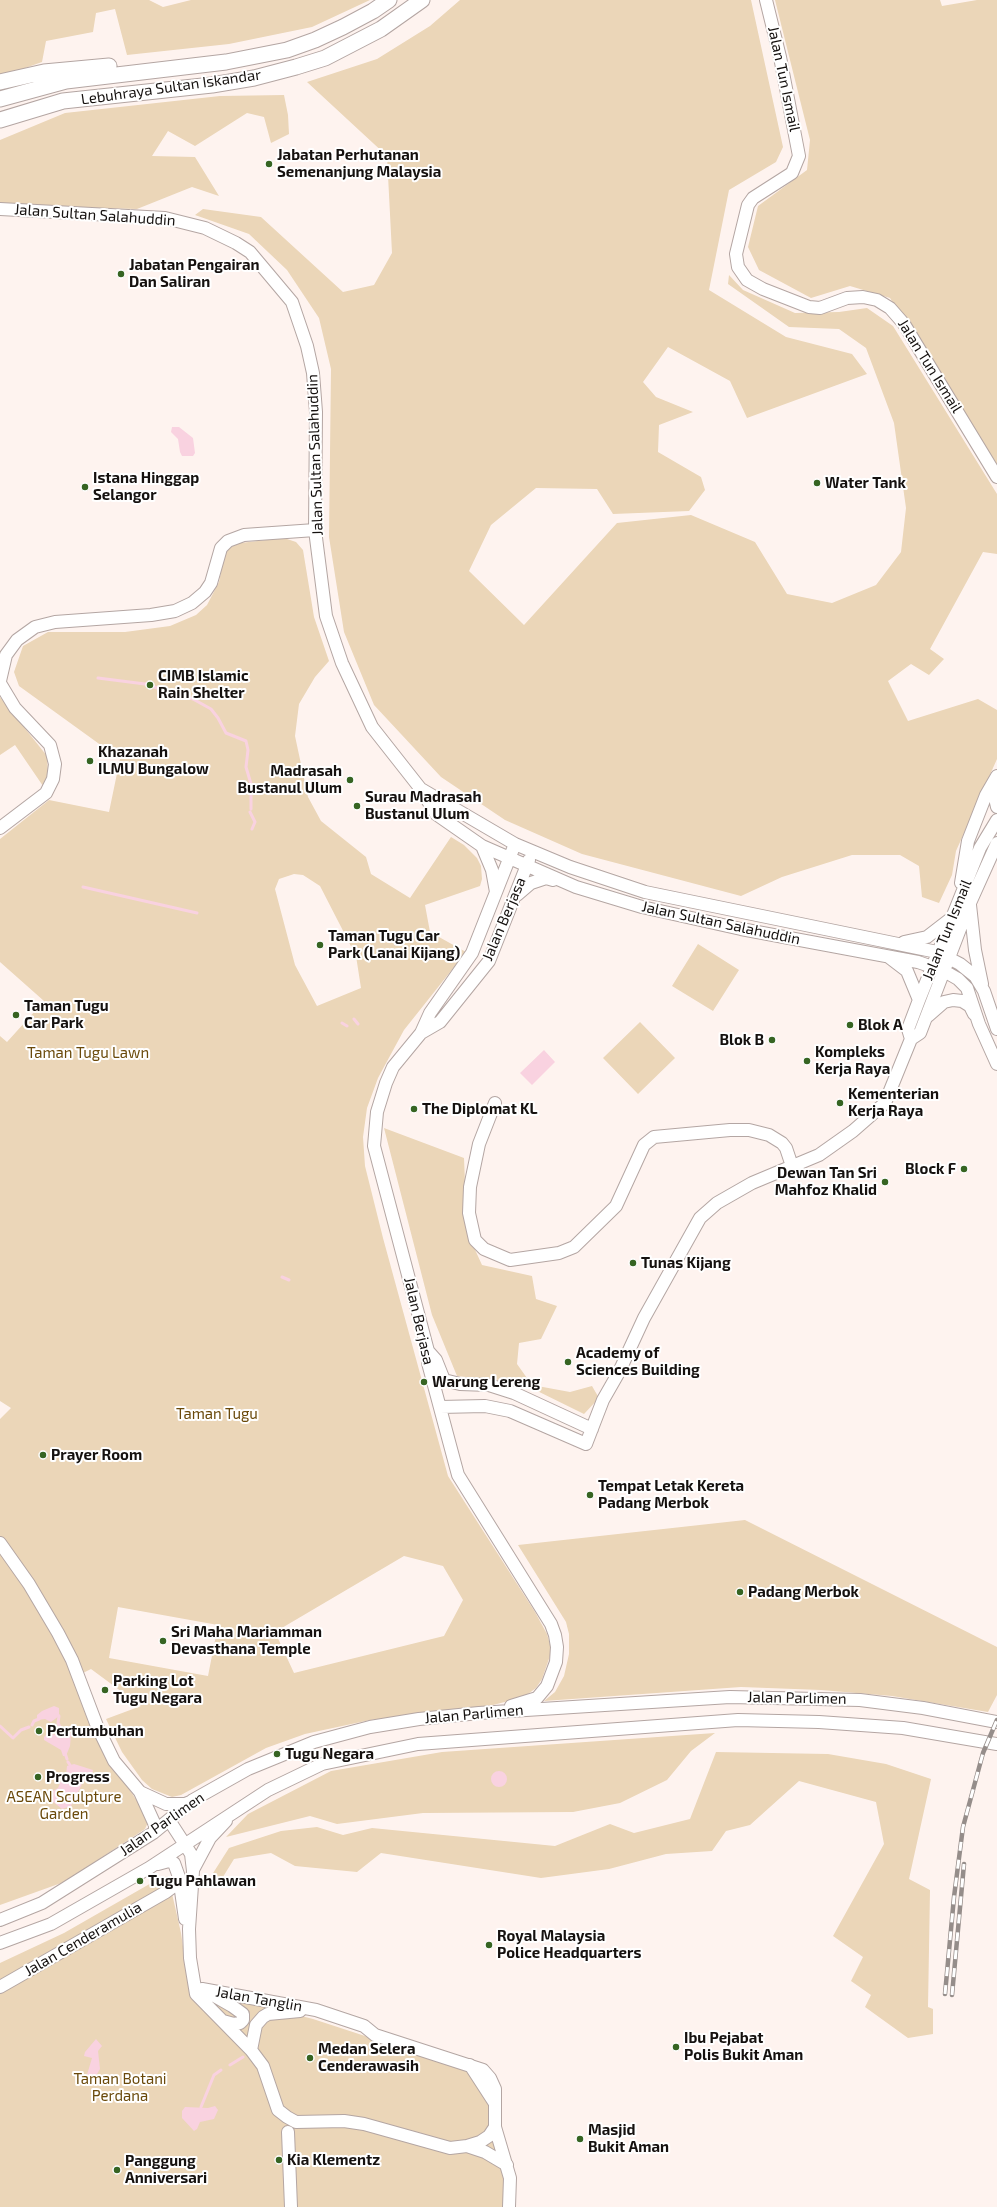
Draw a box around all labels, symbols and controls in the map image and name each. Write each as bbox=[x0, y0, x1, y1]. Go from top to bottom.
street label: Jalan Tun Ismail bbox=[764, 25, 804, 133]
street label: Lebuhraya Sultan Iskandar bbox=[80, 65, 262, 109]
place label: Jabatan Perhutanan Semenanjung Malaysia bbox=[277, 146, 441, 181]
marker: Jabatan Perhutanan Semenanjung Malaysia bbox=[264, 159, 274, 169]
street label: Jalan Sultan Salahuddin bbox=[14, 200, 176, 230]
place label: Jabatan Pengairan Dan Saliran bbox=[129, 256, 260, 291]
marker: Jabatan Pengairan Dan Saliran bbox=[116, 269, 126, 279]
street label: Jalan Tun Ismail bbox=[894, 316, 966, 416]
street label: Jalan Sultan Salahuddin bbox=[303, 374, 327, 536]
place label: Istana Hinggap Selangor bbox=[93, 469, 199, 504]
place label: Water Tank bbox=[825, 474, 906, 492]
marker: Water Tank bbox=[812, 478, 822, 488]
marker: Istana Hinggap Selangor bbox=[80, 482, 90, 492]
place label: CIMB Islamic Rain Shelter bbox=[158, 667, 249, 702]
marker: CIMB Islamic Rain Shelter bbox=[145, 680, 155, 690]
place label: Khazanah ILMU Bungalow bbox=[98, 743, 209, 778]
marker: Khazanah ILMU Bungalow bbox=[85, 756, 95, 766]
place label: Madrasah Bustanul Ulum bbox=[237, 762, 342, 797]
marker: Madrasah Bustanul Ulum bbox=[345, 775, 355, 785]
place label: Surau Madrasah Bustanul Ulum bbox=[365, 788, 481, 823]
marker: Surau Madrasah Bustanul Ulum bbox=[352, 801, 362, 811]
street label: Jalan Berjasa bbox=[478, 874, 530, 964]
street label: Jalan Tun Ismail bbox=[919, 877, 975, 983]
street label: Jalan Sultan Salahuddin bbox=[640, 897, 802, 949]
place label: Taman Tugu Car Park (Lanai Kijang) bbox=[328, 927, 460, 962]
marker: Taman Tugu Car Park (Lanai Kijang) bbox=[315, 940, 325, 950]
place label: Taman Tugu Car Park bbox=[24, 997, 109, 1032]
marker: Taman Tugu Car Park bbox=[11, 1010, 21, 1020]
place label: Blok A bbox=[858, 1016, 903, 1034]
marker: Blok A bbox=[845, 1020, 855, 1030]
place label: Blok B bbox=[719, 1031, 764, 1049]
marker: Blok B bbox=[767, 1035, 777, 1045]
place label: Kompleks Kerja Raya bbox=[815, 1043, 890, 1078]
park label: Taman Tugu Lawn bbox=[27, 1044, 149, 1062]
marker: Kompleks Kerja Raya bbox=[802, 1056, 812, 1066]
place label: Kementerian Kerja Raya bbox=[848, 1085, 939, 1120]
marker: Kementerian Kerja Raya bbox=[835, 1098, 845, 1108]
place label: The Diplomat KL bbox=[422, 1100, 538, 1118]
marker: The Diplomat KL bbox=[409, 1104, 419, 1114]
place label: Block F bbox=[905, 1160, 956, 1178]
place label: Dewan Tan Sri Mahfoz Khalid bbox=[775, 1164, 877, 1199]
marker: Block F bbox=[959, 1164, 969, 1174]
marker: Dewan Tan Sri Mahfoz Khalid bbox=[880, 1177, 890, 1187]
place label: Tunas Kijang bbox=[641, 1254, 731, 1272]
marker: Tunas Kijang bbox=[628, 1258, 638, 1268]
street label: Jalan Berjasa bbox=[400, 1275, 438, 1367]
place label: Academy of Sciences Building bbox=[576, 1344, 700, 1379]
marker: Academy of Sciences Building bbox=[563, 1357, 573, 1367]
place label: Warung Lereng bbox=[432, 1373, 540, 1391]
marker: Warung Lereng bbox=[419, 1377, 429, 1387]
park label: Taman Tugu bbox=[176, 1405, 258, 1423]
place label: Prayer Room bbox=[51, 1446, 142, 1464]
marker: Prayer Room bbox=[38, 1450, 48, 1460]
place label: Tempat Letak Kereta Padang Merbok bbox=[598, 1477, 744, 1512]
marker: Tempat Letak Kereta Padang Merbok bbox=[585, 1490, 595, 1500]
place label: Padang Merbok bbox=[748, 1583, 859, 1601]
marker: Padang Merbok bbox=[735, 1587, 745, 1597]
place label: Sri Maha Mariamman Devasthana Temple bbox=[171, 1623, 322, 1658]
marker: Sri Maha Mariamman Devasthana Temple bbox=[158, 1636, 168, 1646]
place label: Parking Lot Tugu Negara bbox=[113, 1672, 202, 1707]
marker: Parking Lot Tugu Negara bbox=[100, 1685, 110, 1695]
street label: Jalan Parlimen bbox=[747, 1688, 847, 1708]
street label: Jalan Parlimen bbox=[424, 1701, 524, 1727]
place label: Pertumbuhan bbox=[47, 1722, 144, 1740]
marker: Pertumbuhan bbox=[34, 1726, 44, 1736]
place label: Tugu Negara bbox=[285, 1745, 374, 1763]
marker: Tugu Negara bbox=[272, 1749, 282, 1759]
place label: Progress bbox=[46, 1768, 110, 1786]
marker: Progress bbox=[33, 1772, 43, 1782]
park label: ASEAN Sculpture Garden bbox=[7, 1788, 121, 1823]
street label: Jalan Parlimen bbox=[116, 1788, 208, 1860]
place label: Tugu Pahlawan bbox=[148, 1872, 256, 1890]
marker: Tugu Pahlawan bbox=[135, 1876, 145, 1886]
street label: Jalan Cenderamulia bbox=[21, 1898, 145, 1980]
place label: Royal Malaysia Police Headquarters bbox=[497, 1927, 641, 1962]
marker: Royal Malaysia Police Headquarters bbox=[484, 1940, 494, 1950]
street label: Jalan Tanglin bbox=[214, 1983, 304, 2015]
place label: Ibu Pejabat Polis Bukit Aman bbox=[684, 2029, 803, 2064]
place label: Medan Selera Cenderawasih bbox=[318, 2040, 419, 2075]
marker: Ibu Pejabat Polis Bukit Aman bbox=[671, 2042, 681, 2052]
marker: Medan Selera Cenderawasih bbox=[305, 2053, 315, 2063]
park label: Taman Botani Perdana bbox=[73, 2070, 167, 2105]
place label: Masjid Bukit Aman bbox=[588, 2121, 669, 2156]
marker: Masjid Bukit Aman bbox=[575, 2134, 585, 2144]
place label: Kia Klementz bbox=[287, 2151, 380, 2169]
place label: Panggung Anniversari bbox=[125, 2152, 207, 2187]
marker: Kia Klementz bbox=[274, 2155, 284, 2165]
marker: Panggung Anniversari bbox=[112, 2165, 122, 2175]

